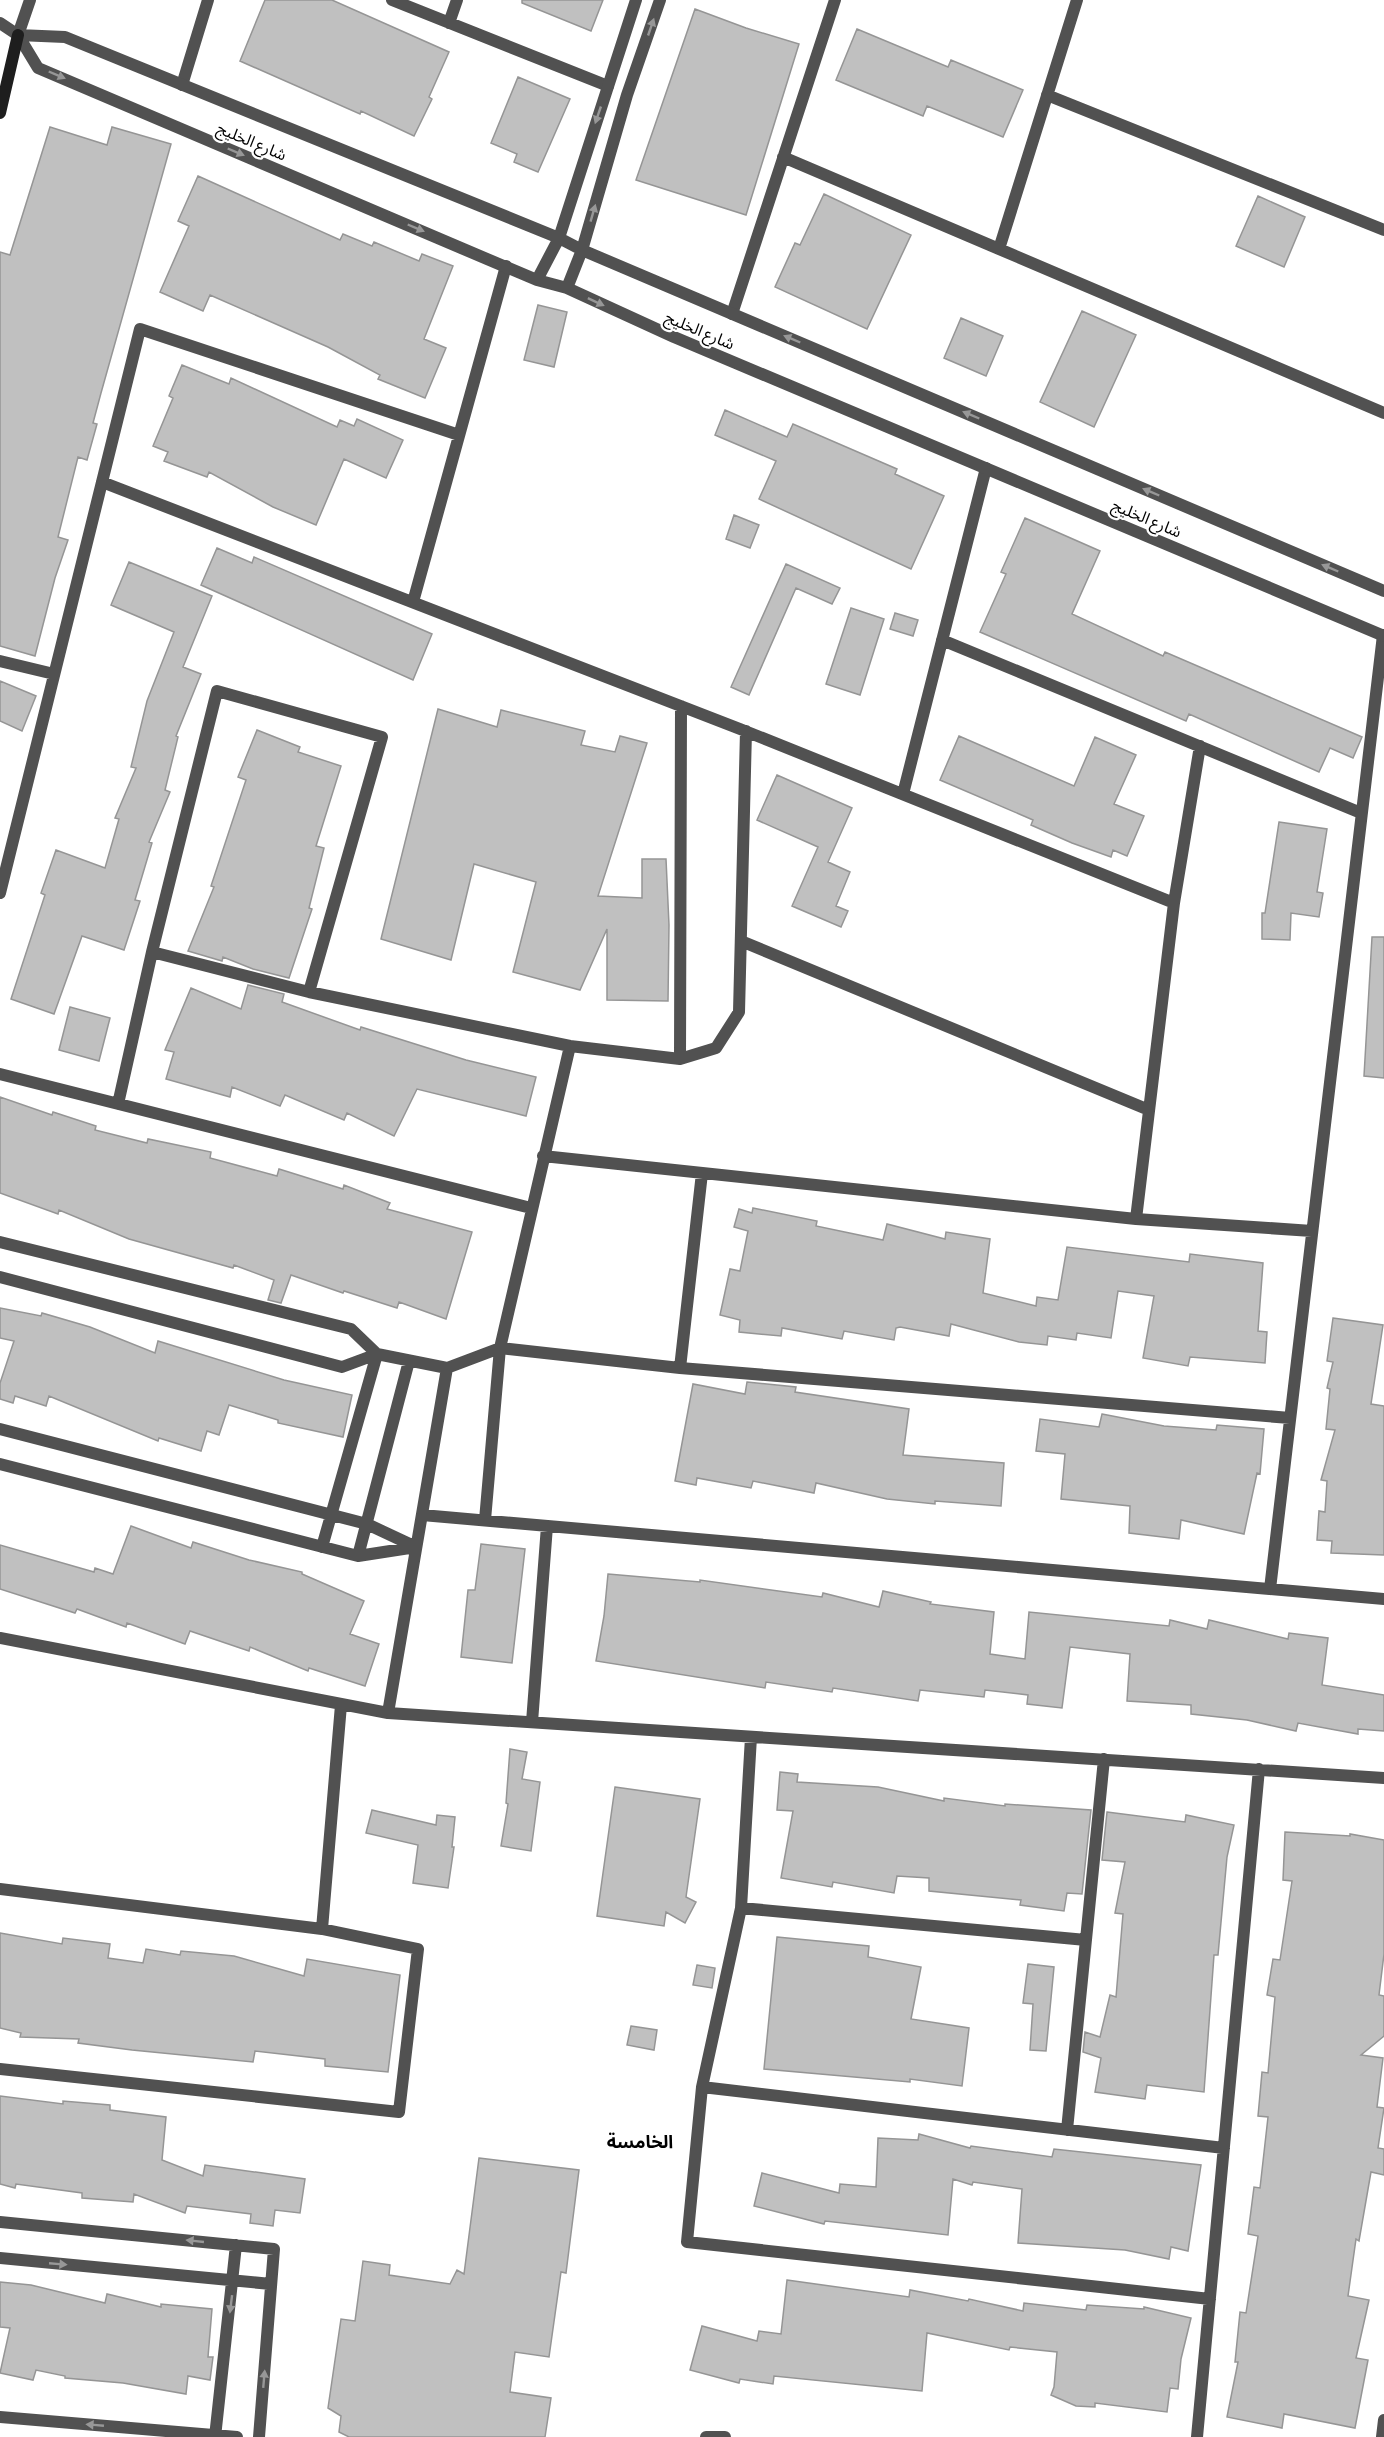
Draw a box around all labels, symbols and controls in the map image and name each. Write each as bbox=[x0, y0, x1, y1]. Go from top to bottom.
one-way arrow bbox=[647, 18, 656, 36]
one-way arrow bbox=[48, 71, 66, 81]
one-way arrow bbox=[593, 106, 603, 124]
street label: شارع الخليج bbox=[213, 116, 290, 167]
one-way arrow bbox=[228, 147, 246, 157]
one-way arrow bbox=[589, 204, 598, 222]
one-way arrow bbox=[407, 223, 425, 233]
one-way arrow bbox=[588, 297, 605, 306]
street label: شارع الخليج bbox=[661, 305, 738, 356]
one-way arrow bbox=[782, 334, 800, 344]
one-way arrow bbox=[962, 410, 980, 420]
one-way arrow bbox=[1142, 487, 1159, 496]
street label: شارع الخليج bbox=[1108, 493, 1185, 544]
one-way arrow bbox=[1321, 563, 1339, 572]
district label: الخامسة bbox=[607, 2129, 673, 2153]
one-way arrow bbox=[186, 2236, 205, 2246]
one-way arrow bbox=[49, 2259, 68, 2269]
one-way arrow bbox=[226, 2294, 236, 2313]
one-way arrow bbox=[259, 2369, 268, 2388]
one-way arrow bbox=[86, 2420, 105, 2430]

